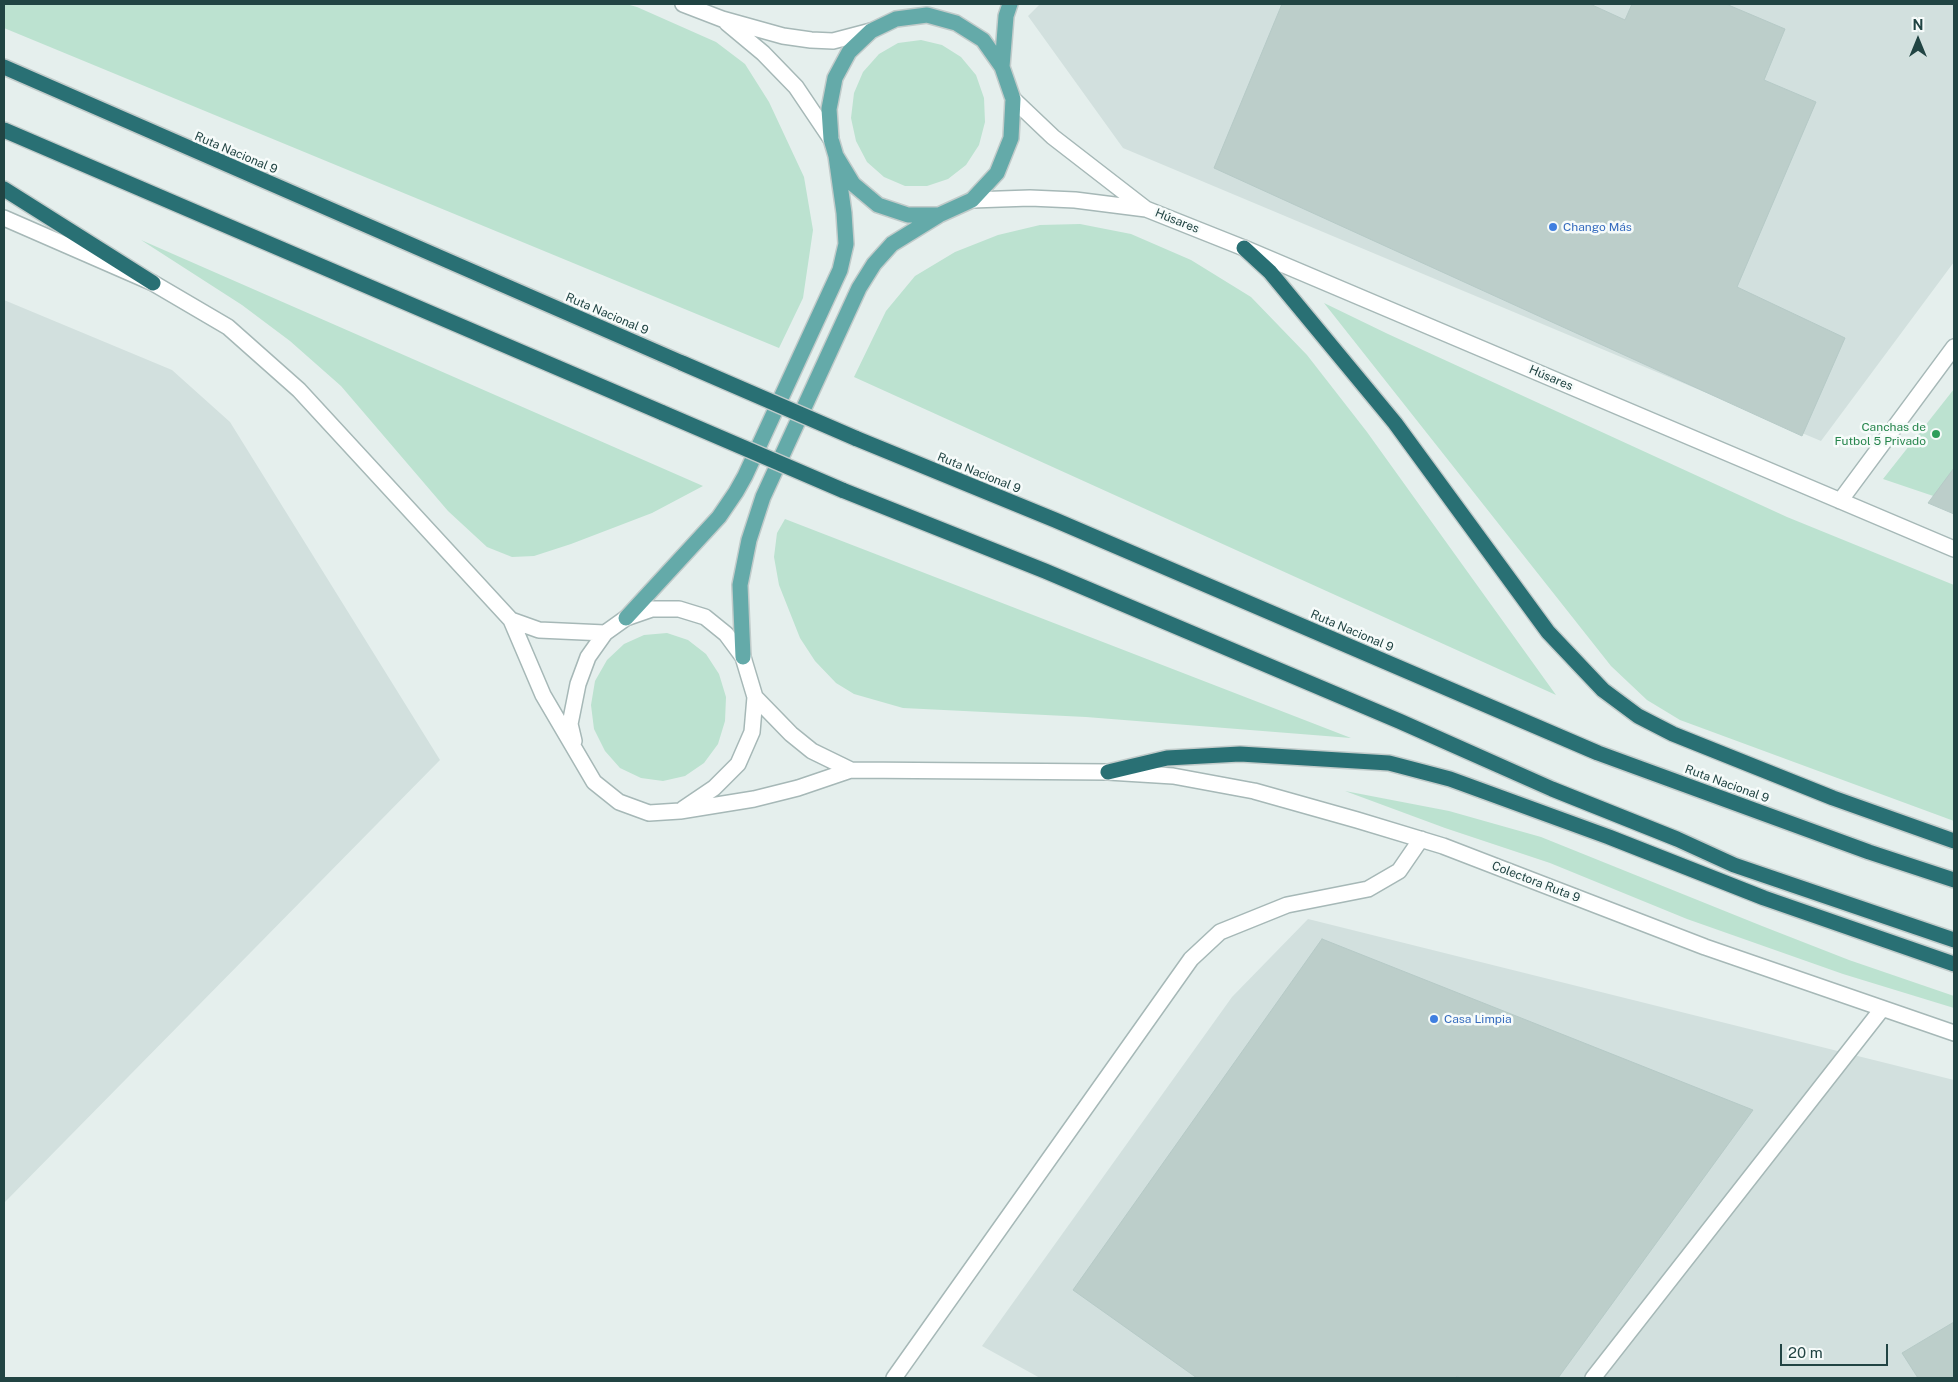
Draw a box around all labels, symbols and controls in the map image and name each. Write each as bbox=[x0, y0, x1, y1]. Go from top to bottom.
north arrow bbox=[1893, 15, 1943, 65]
text: N bbox=[1913, 17, 1923, 33]
street label: Ruta Nacional 9 bbox=[192, 129, 280, 177]
street label: Húsares bbox=[1153, 206, 1201, 236]
place label: Chango Más bbox=[1563, 220, 1632, 234]
marker: Chango Más bbox=[1547, 221, 1559, 233]
street label: Ruta Nacional 9 bbox=[563, 290, 651, 338]
street label: Húsares bbox=[1527, 362, 1575, 394]
place label: Canchas de Futbol 5 Privado bbox=[1834, 420, 1926, 448]
marker: Canchas de Futbol 5 Privado bbox=[1930, 428, 1942, 440]
street label: Ruta Nacional 9 bbox=[935, 450, 1023, 496]
street label: Ruta Nacional 9 bbox=[1308, 607, 1396, 655]
street label: Ruta Nacional 9 bbox=[1683, 762, 1771, 806]
street label: Colectora Ruta 9 bbox=[1490, 859, 1582, 905]
place label: Casa Limpia bbox=[1444, 1012, 1512, 1026]
marker: Casa Limpia bbox=[1428, 1013, 1440, 1025]
scale bar bbox=[1783, 1334, 1890, 1366]
text: 20 m bbox=[1788, 1344, 1823, 1361]

